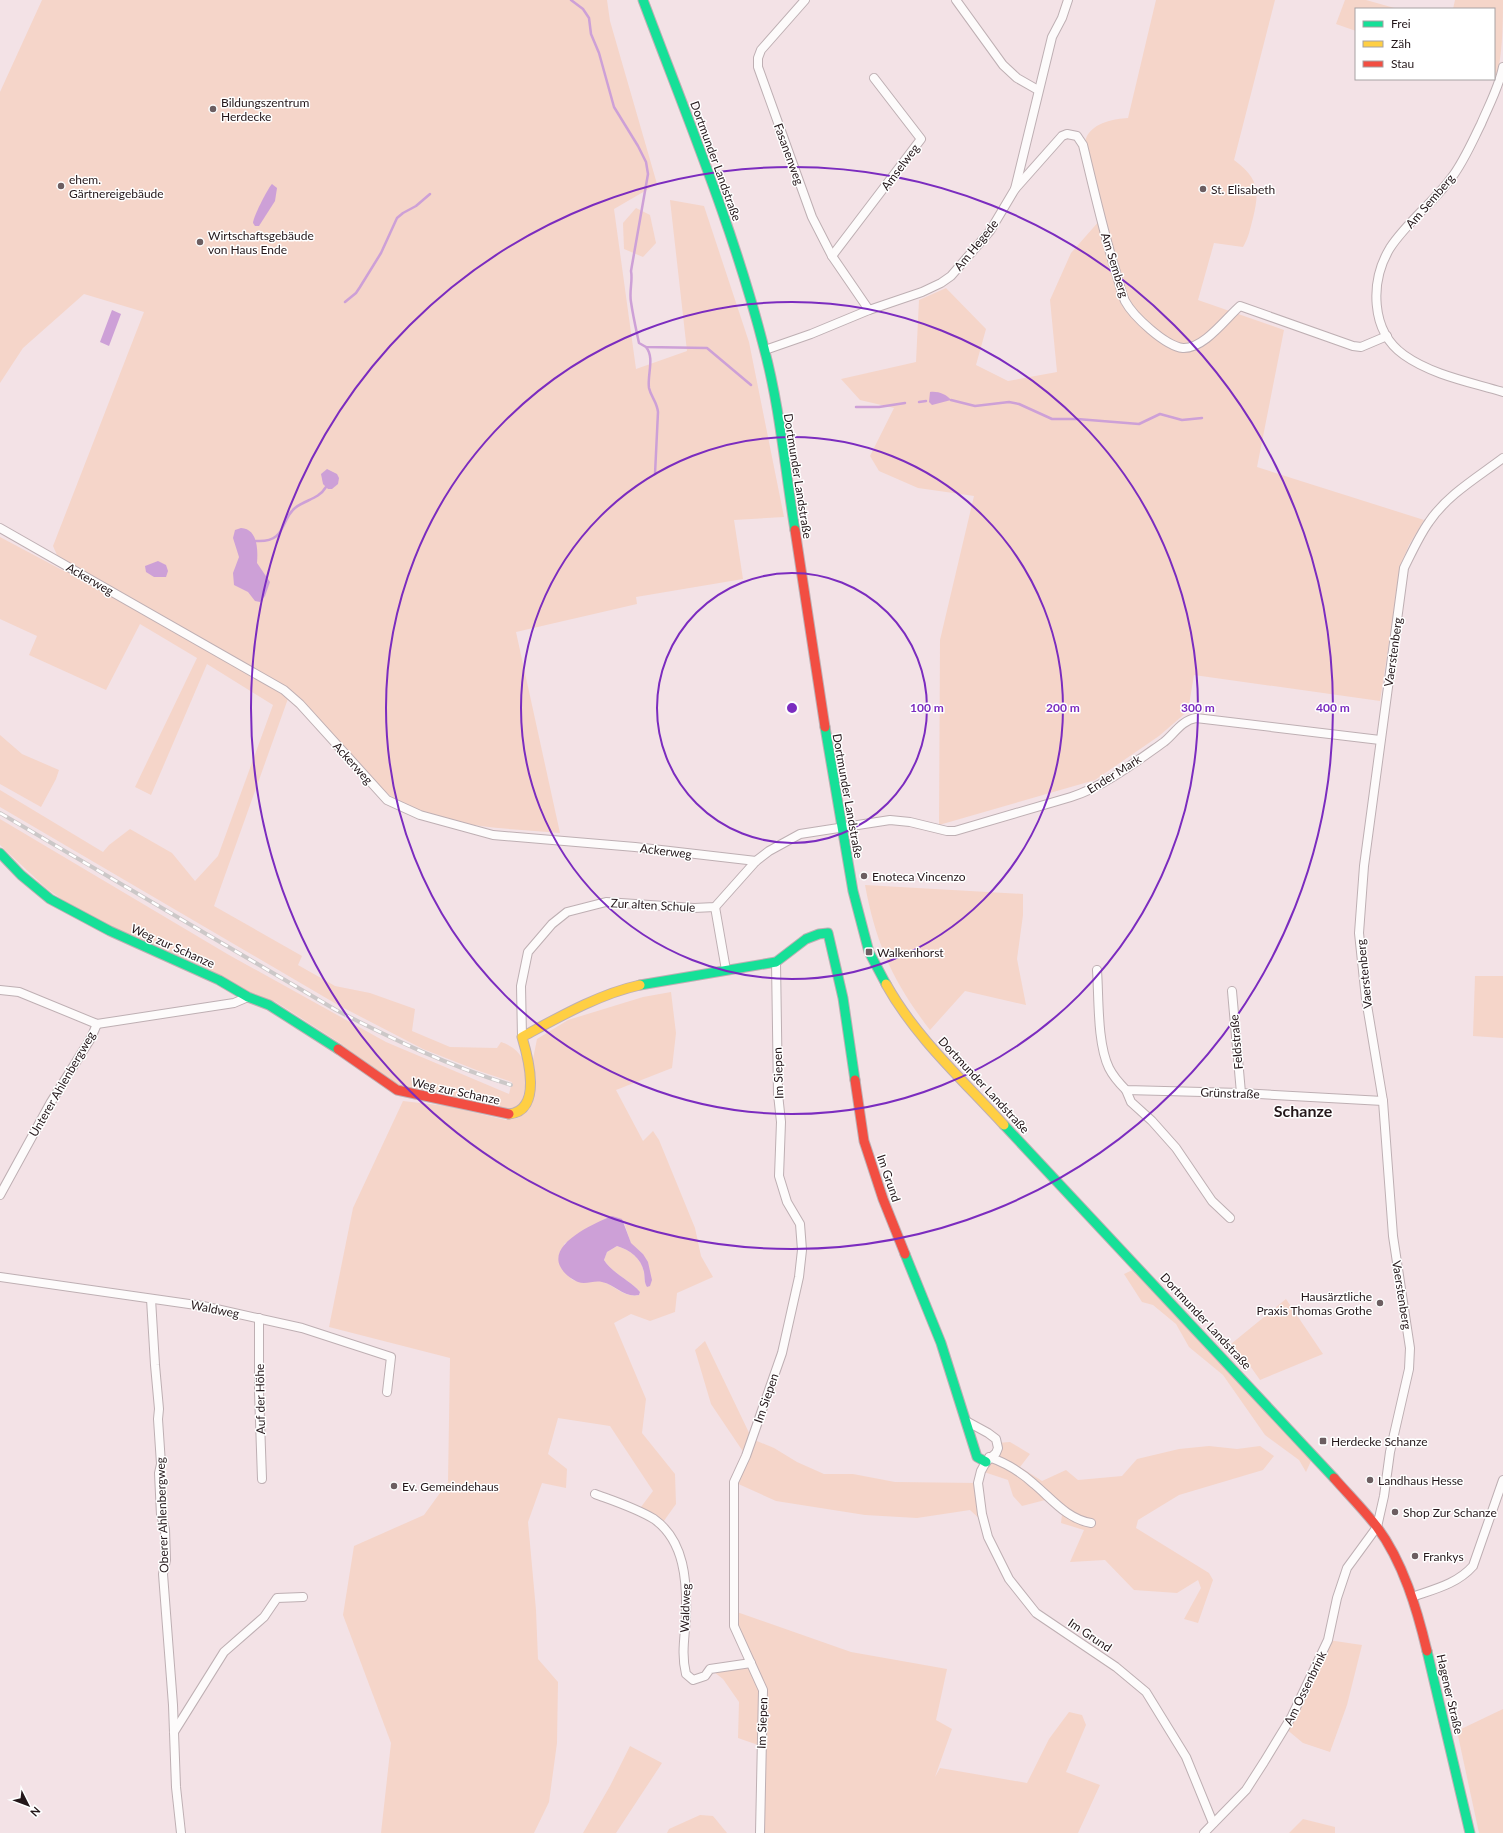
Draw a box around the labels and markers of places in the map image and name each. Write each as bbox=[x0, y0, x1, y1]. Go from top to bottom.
place label: Bildungszentrum Herdecke bbox=[221, 95, 310, 124]
marker: Bildungszentrum Herdecke bbox=[208, 104, 218, 114]
place label: ehem. Gärtnereigebäude bbox=[69, 172, 164, 201]
marker: ehem. Gärtnereigebäude bbox=[56, 181, 66, 191]
place label: St. Elisabeth bbox=[1211, 182, 1275, 197]
marker: St. Elisabeth bbox=[1198, 184, 1208, 194]
place label: Wirtschaftsgebäude von Haus Ende bbox=[208, 228, 314, 257]
marker: Wirtschaftsgebäude von Haus Ende bbox=[195, 237, 205, 247]
centre of rings bbox=[785, 701, 799, 715]
place label: Enoteca Vincenzo bbox=[872, 869, 966, 884]
marker: Enoteca Vincenzo bbox=[859, 871, 869, 881]
place label: Walkenhorst bbox=[877, 945, 944, 960]
marker: Walkenhorst bbox=[864, 947, 874, 957]
place label: Hausärztliche Praxis Thomas Grothe bbox=[1256, 1289, 1372, 1318]
marker: Hausärztliche Praxis Thomas Grothe bbox=[1375, 1298, 1385, 1308]
place label: Herdecke Schanze bbox=[1331, 1434, 1428, 1449]
marker: Herdecke Schanze bbox=[1318, 1436, 1328, 1446]
place label: Landhaus Hesse bbox=[1378, 1473, 1463, 1488]
marker: Landhaus Hesse bbox=[1365, 1475, 1375, 1485]
place label: Ev. Gemeindehaus bbox=[402, 1479, 499, 1494]
marker: Ev. Gemeindehaus bbox=[389, 1481, 399, 1491]
place label: Shop Zur Schanze bbox=[1403, 1505, 1497, 1520]
marker: Shop Zur Schanze bbox=[1390, 1507, 1400, 1517]
place label: Frankys bbox=[1423, 1549, 1464, 1564]
marker: Frankys bbox=[1410, 1551, 1420, 1561]

